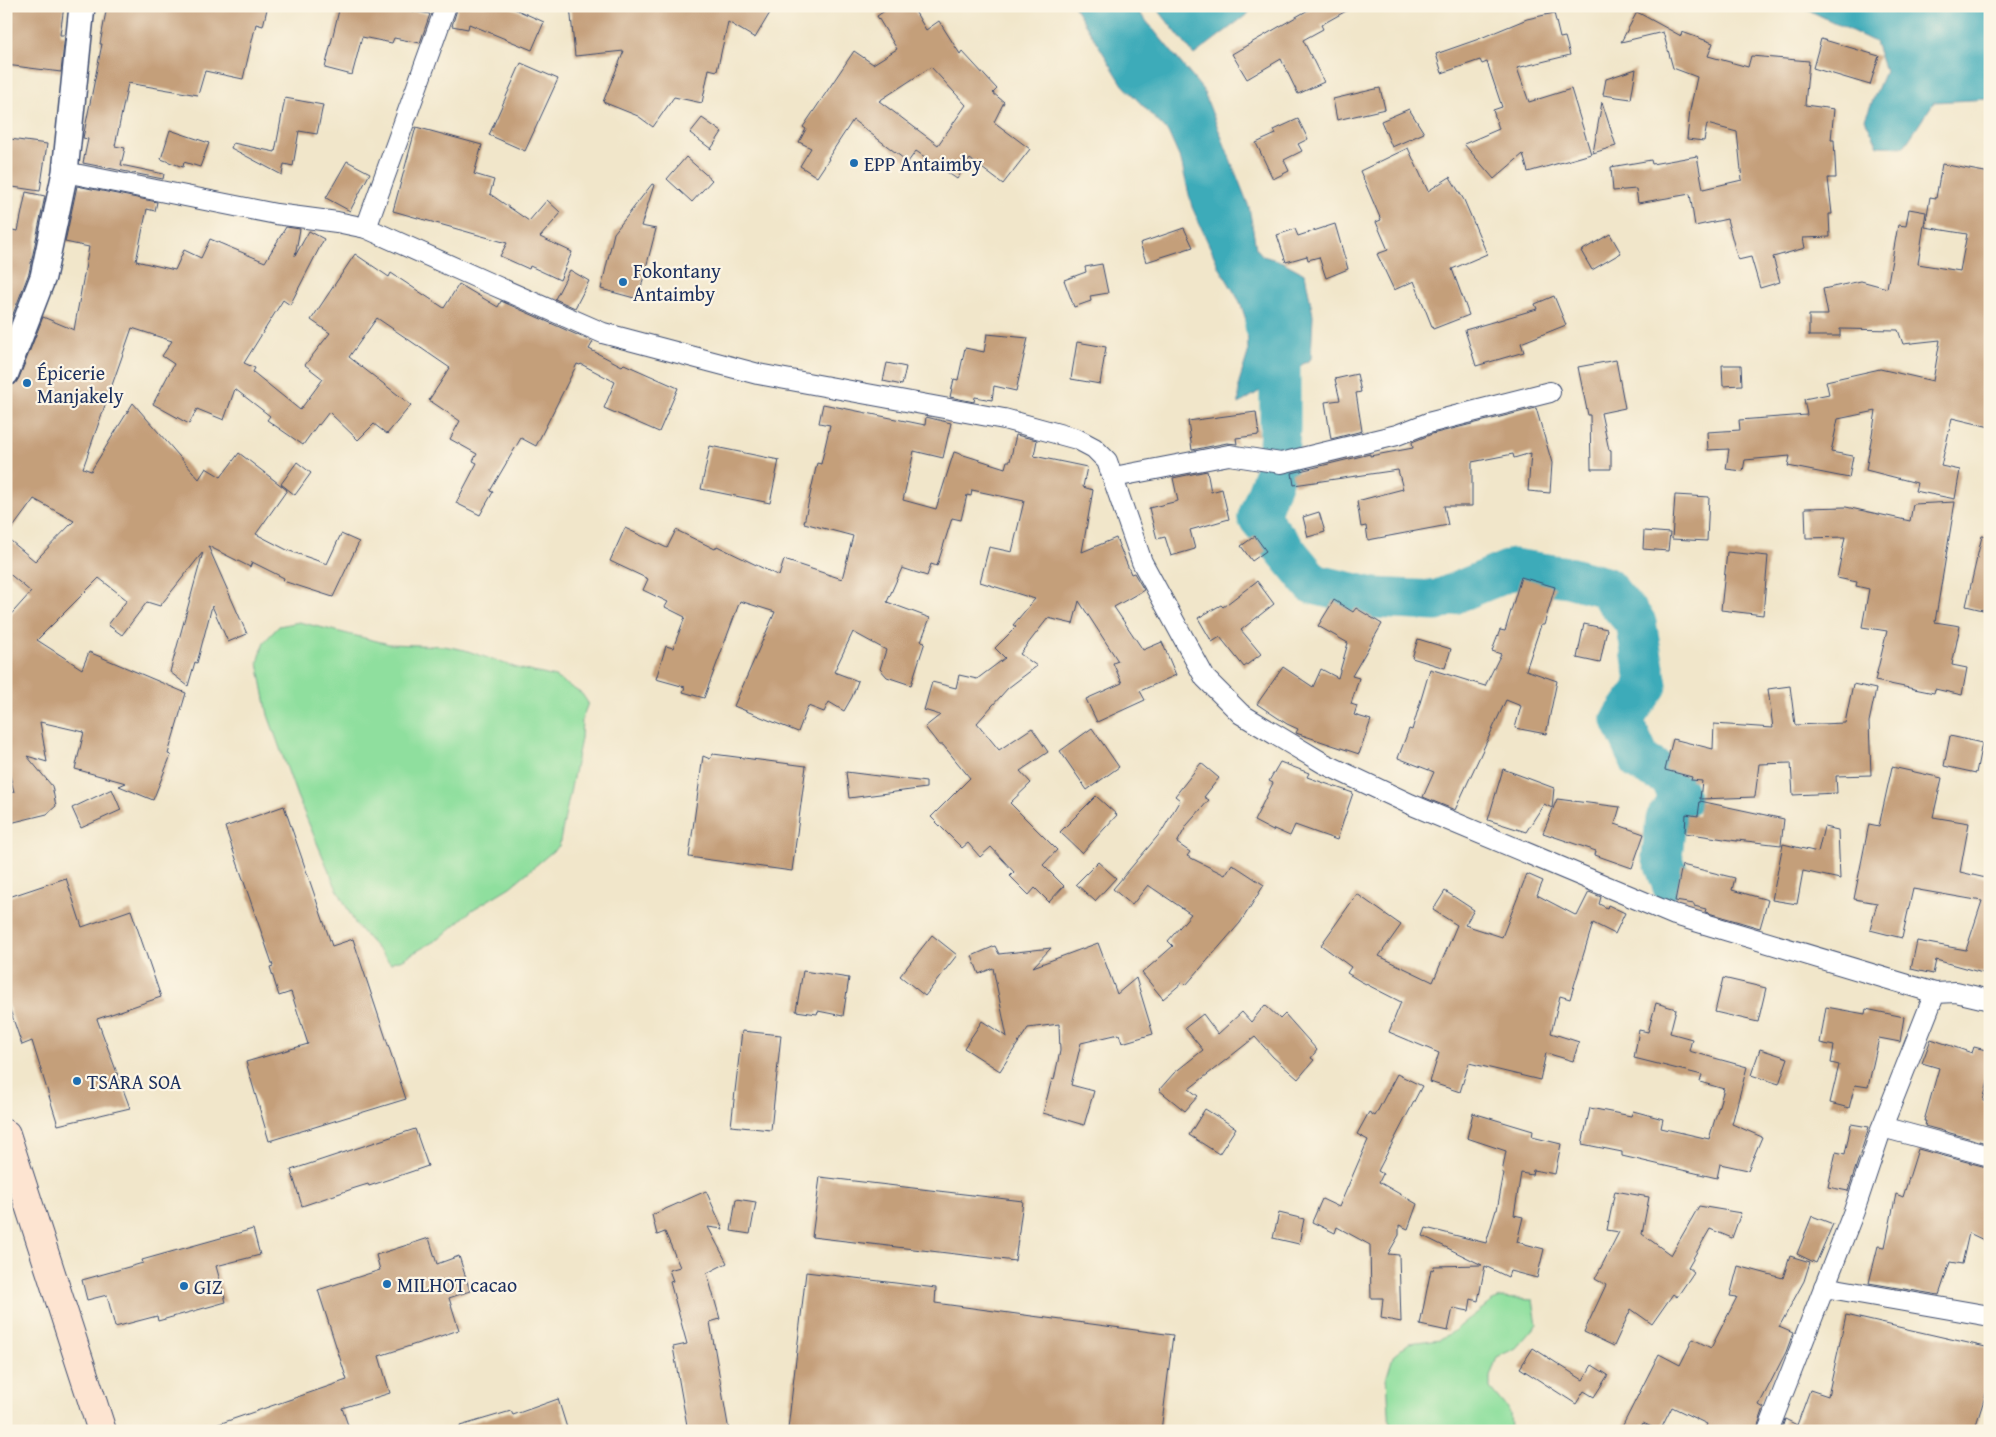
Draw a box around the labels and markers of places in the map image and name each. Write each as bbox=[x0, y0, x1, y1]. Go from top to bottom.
place label: EPP Antaimby bbox=[864, 149, 982, 178]
marker: EPP Antaimby bbox=[848, 157, 860, 169]
place label: Fokontany Antaimby bbox=[633, 256, 721, 308]
marker: Fokontany Antaimby bbox=[617, 276, 629, 288]
place label: Épicerie Manjakely bbox=[37, 358, 124, 410]
marker: Épicerie Manjakely bbox=[21, 377, 33, 389]
place label: TSARA SOA bbox=[87, 1067, 182, 1096]
marker: TSARA SOA bbox=[71, 1075, 83, 1087]
place label: MILHOT cacao bbox=[397, 1270, 517, 1299]
place label: GIZ bbox=[194, 1272, 223, 1301]
marker: MILHOT cacao bbox=[381, 1278, 393, 1290]
marker: GIZ bbox=[178, 1280, 190, 1292]

